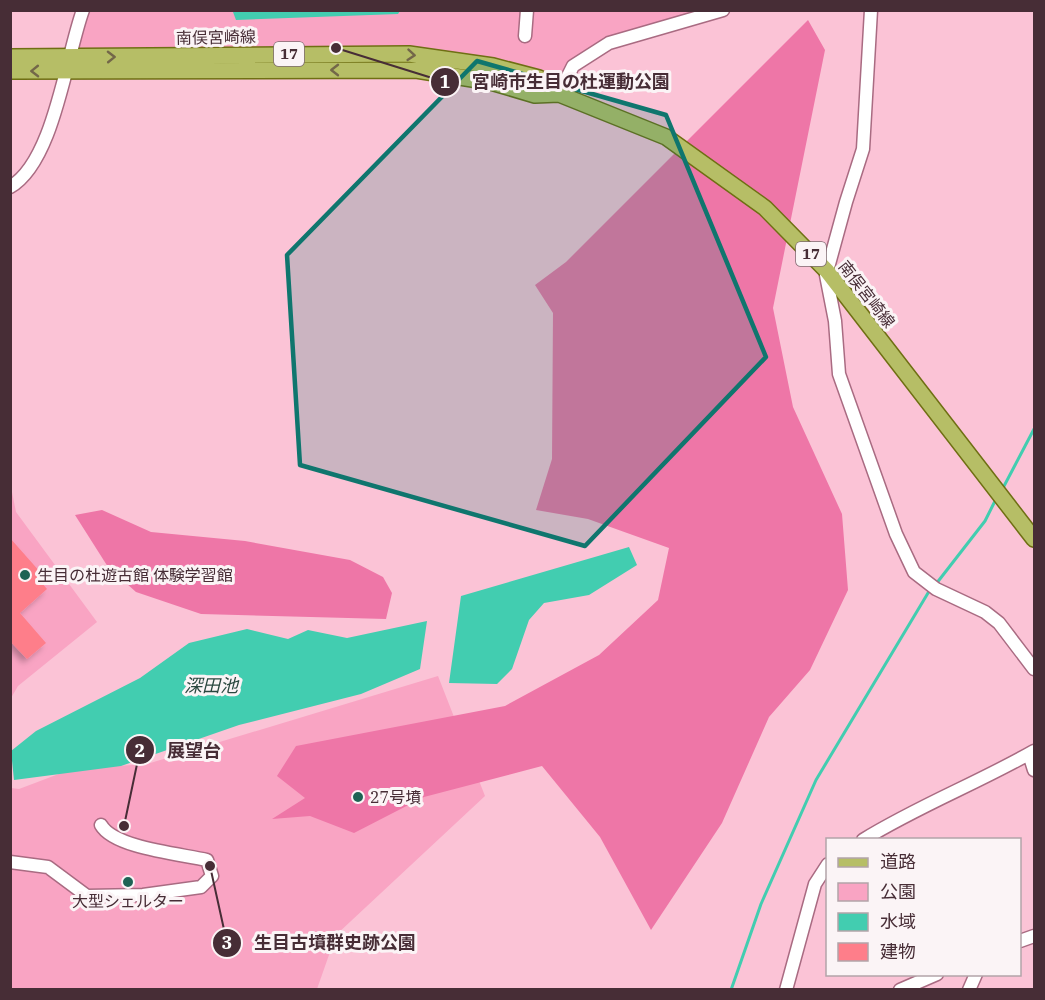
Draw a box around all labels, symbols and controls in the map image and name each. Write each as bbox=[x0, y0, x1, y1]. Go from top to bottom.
street label: 南俣宮崎線 bbox=[176, 26, 256, 48]
road number: 17 bbox=[274, 42, 304, 66]
one-way arrow bbox=[406, 48, 415, 61]
one-way arrow bbox=[106, 51, 115, 63]
one-way arrow bbox=[330, 64, 339, 76]
callout: 宮崎市生目の杜運動公園 bbox=[430, 64, 682, 100]
one-way arrow bbox=[30, 65, 39, 77]
text: 1 bbox=[440, 70, 451, 93]
text: 宮崎市生目の杜運動公園 bbox=[472, 70, 670, 93]
road number: 17 bbox=[796, 242, 826, 266]
street label: 南俣宮崎線 bbox=[834, 256, 900, 332]
place label: 生目の杜遊古館 体験学習館 bbox=[37, 565, 233, 585]
marker: 生目の杜遊古館 体験学習館 bbox=[18, 568, 32, 582]
water label: 深田池 bbox=[184, 674, 240, 697]
callout: 展望台 bbox=[125, 732, 233, 768]
text: 2 bbox=[135, 739, 145, 762]
text: 展望台 bbox=[167, 739, 221, 762]
place label: 27号墳 bbox=[370, 787, 421, 807]
marker: 27号墳 bbox=[351, 790, 365, 804]
legend bbox=[826, 838, 1021, 976]
text: 道路 bbox=[880, 850, 916, 873]
marker: 大型シェルター bbox=[121, 875, 135, 889]
text: 公園 bbox=[880, 880, 916, 903]
place label: 大型シェルター bbox=[72, 891, 184, 911]
text: 水域 bbox=[880, 910, 916, 933]
callout: 生目古墳群史跡公園 bbox=[212, 925, 428, 961]
text: 3 bbox=[222, 931, 232, 954]
text: 生目古墳群史跡公園 bbox=[254, 931, 416, 954]
text: 建物 bbox=[880, 940, 916, 963]

